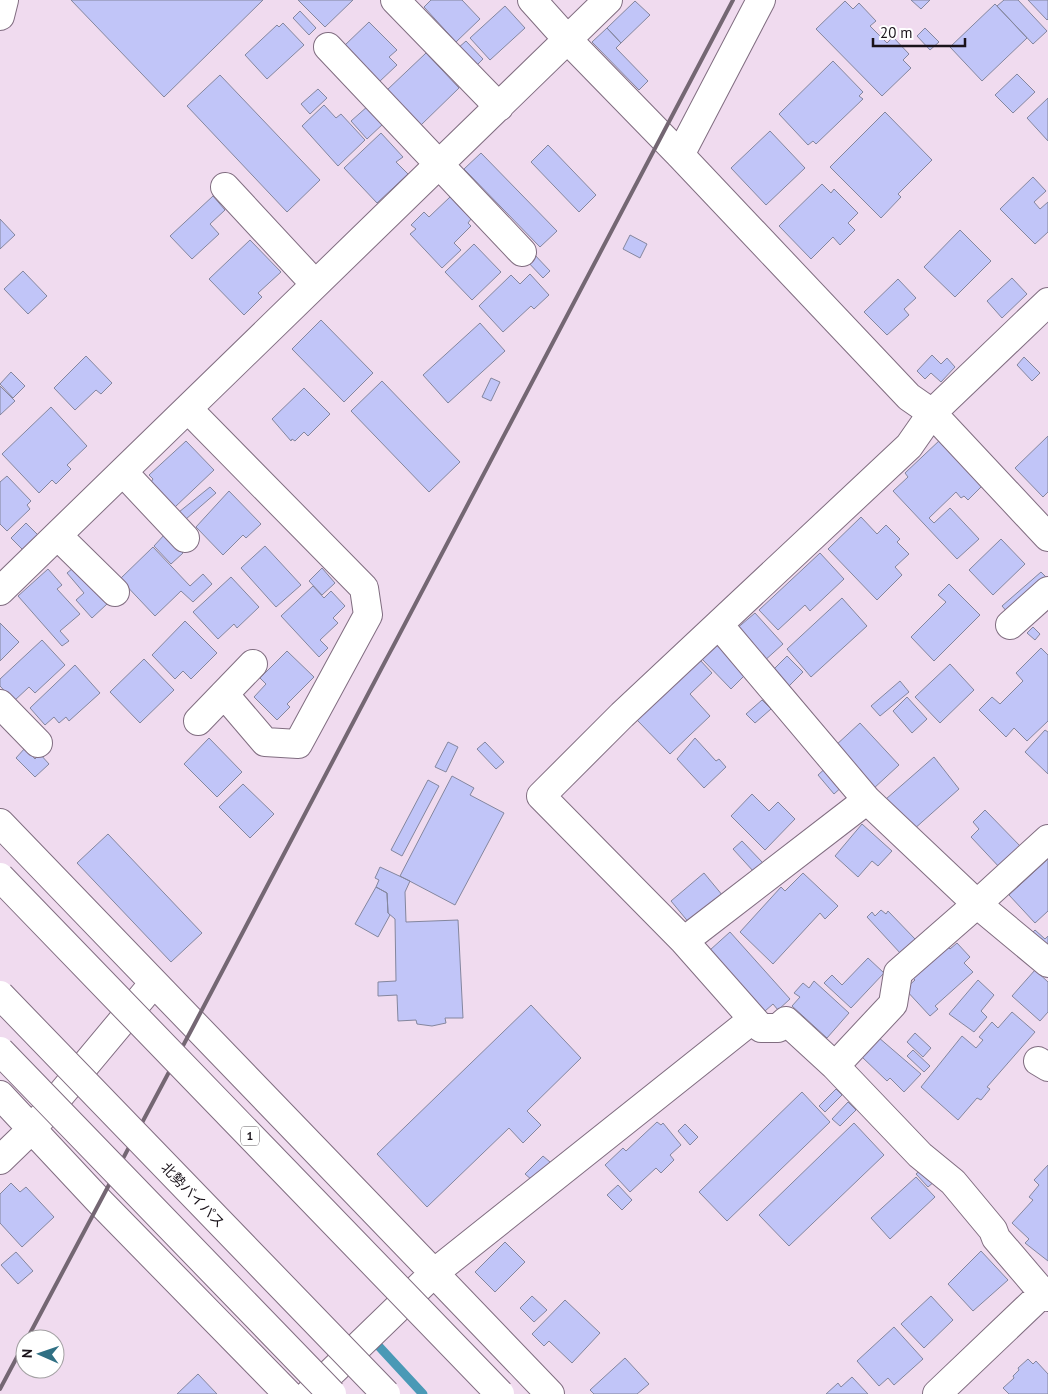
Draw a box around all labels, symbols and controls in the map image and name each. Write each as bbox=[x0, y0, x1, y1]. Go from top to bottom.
scale bar bbox=[873, 15, 966, 47]
text: 20 m bbox=[880, 23, 913, 42]
road number: 1 bbox=[241, 1126, 259, 1146]
street label: 北勢バイパス bbox=[157, 1159, 229, 1231]
north arrow bbox=[15, 1329, 65, 1379]
text: N bbox=[18, 1349, 36, 1358]

